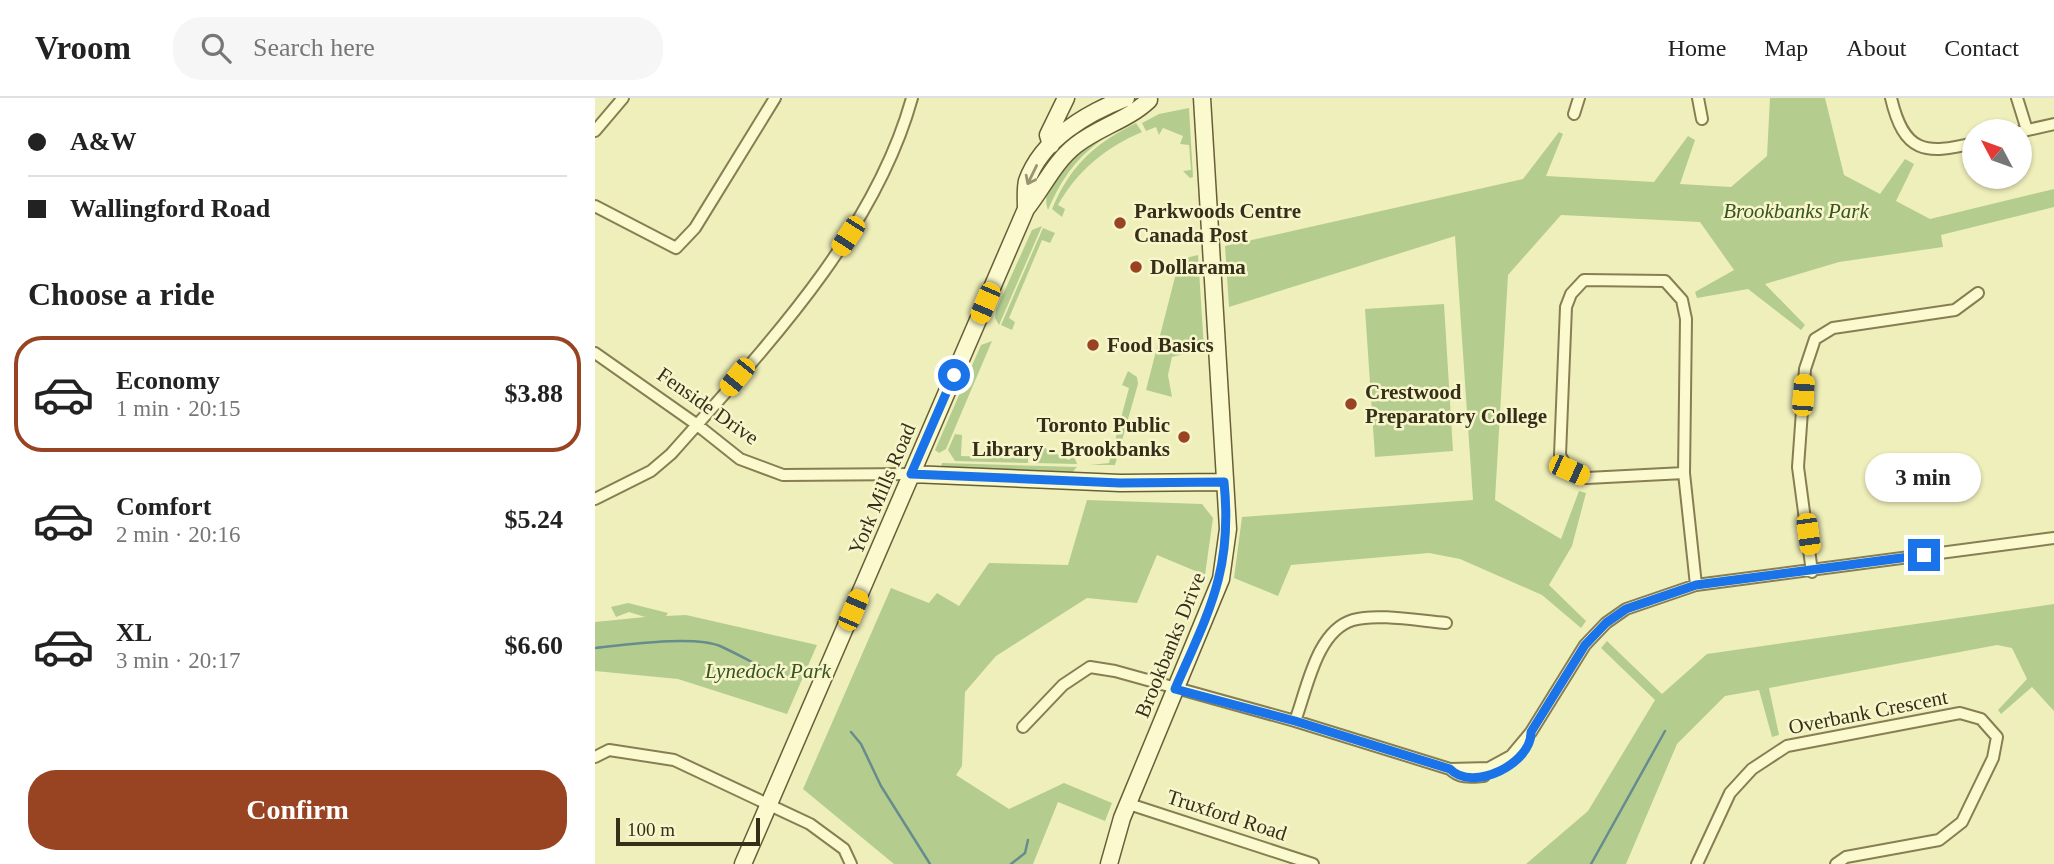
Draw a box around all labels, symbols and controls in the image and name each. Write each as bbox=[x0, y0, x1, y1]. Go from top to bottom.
search box bbox=[173, 17, 663, 80]
icon: search bbox=[197, 29, 235, 67]
text: Vroom bbox=[35, 30, 131, 66]
text: Search here bbox=[253, 33, 375, 62]
text: Home bbox=[1668, 35, 1726, 61]
text: Map bbox=[1764, 35, 1808, 61]
text: About bbox=[1846, 35, 1906, 61]
text: Contact bbox=[1944, 35, 2019, 61]
north arrow bbox=[1962, 119, 2032, 189]
map controls bbox=[1962, 119, 2032, 189]
text: A&W bbox=[70, 127, 136, 156]
one-way arrow bbox=[1024, 164, 1038, 185]
text: Wallingford Road bbox=[70, 194, 270, 223]
place label: Parkwoods Centre Canada Post bbox=[1134, 199, 1301, 247]
park label: Brookbanks Park bbox=[1723, 199, 1869, 223]
car bbox=[828, 213, 869, 259]
marker: Parkwoods Centre Canada Post bbox=[1112, 215, 1128, 231]
place label: Dollarama bbox=[1150, 255, 1246, 279]
marker: Dollarama bbox=[1128, 259, 1144, 275]
text: Choose a ride bbox=[28, 276, 215, 312]
car bbox=[968, 280, 1003, 326]
place label: Food Basics bbox=[1107, 333, 1214, 357]
marker: Food Basics bbox=[1085, 337, 1101, 353]
car bbox=[716, 354, 759, 400]
route start bbox=[938, 359, 970, 391]
street label: Fenside Drive bbox=[653, 362, 763, 450]
icon: car bbox=[32, 363, 95, 426]
text: Economy bbox=[116, 366, 220, 395]
car bbox=[1792, 373, 1815, 417]
text: $3.88 bbox=[505, 379, 563, 408]
place label: Crestwood Preparatory College bbox=[1365, 380, 1547, 428]
text: 1 min · 20:15 bbox=[116, 396, 241, 421]
marker: Crestwood Preparatory College bbox=[1343, 396, 1359, 412]
place label: Toronto Public Library - Brookbanks bbox=[972, 413, 1170, 461]
street label: York Mills Road bbox=[844, 419, 921, 558]
marker: Toronto Public Library - Brookbanks bbox=[1176, 429, 1192, 445]
car bbox=[1546, 452, 1593, 488]
callout: 3 min bbox=[1866, 454, 1982, 503]
text: 3 min bbox=[1895, 465, 1951, 490]
icon: car bbox=[32, 489, 95, 552]
text: Comfort bbox=[116, 492, 211, 521]
text: $5.24 bbox=[505, 505, 563, 534]
car bbox=[1795, 512, 1822, 556]
text: 2 min · 20:16 bbox=[116, 522, 241, 547]
route end bbox=[1908, 539, 1940, 571]
street label: Brookbanks Drive bbox=[1130, 569, 1210, 721]
car bbox=[836, 587, 871, 633]
icon: car bbox=[32, 615, 95, 678]
text: XL bbox=[116, 618, 152, 647]
text: $6.60 bbox=[505, 631, 563, 660]
text: 3 min · 20:17 bbox=[116, 648, 241, 673]
park label: Lynedock Park bbox=[704, 659, 832, 683]
street label: Overbank Crescent bbox=[1786, 685, 1950, 739]
button: Confirm bbox=[28, 770, 567, 850]
street label: Truxford Road bbox=[1164, 784, 1290, 846]
scale bar bbox=[616, 815, 759, 847]
text: 100 m bbox=[627, 819, 675, 840]

